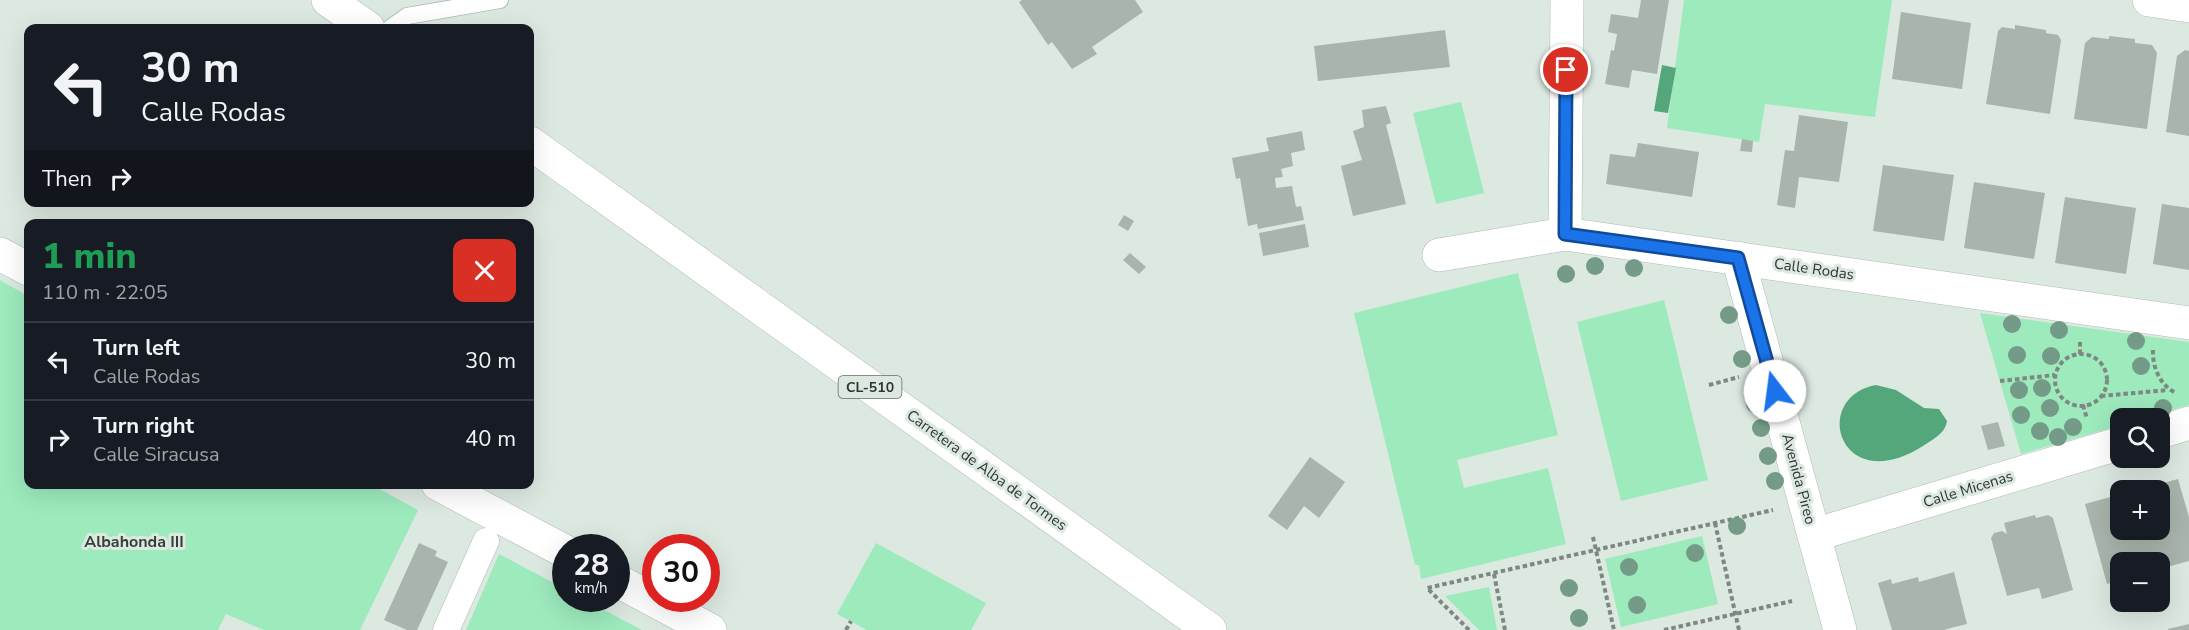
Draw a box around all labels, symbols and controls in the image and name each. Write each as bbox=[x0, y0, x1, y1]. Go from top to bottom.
text: 30 m bbox=[141, 40, 240, 97]
pin bbox=[1540, 44, 1591, 95]
icon: left bbox=[42, 48, 120, 126]
icon: arrive bbox=[1549, 53, 1582, 86]
text: Calle Rodas bbox=[141, 94, 286, 131]
icon: right bbox=[104, 162, 137, 195]
text: Then bbox=[42, 164, 92, 194]
text: 1 min bbox=[42, 232, 137, 281]
button: close bbox=[453, 239, 516, 302]
street label: Calle Rodas bbox=[1773, 253, 1855, 285]
text: 110 m · 22:05 bbox=[42, 279, 168, 306]
text: Turn left bbox=[93, 333, 180, 363]
icon: left bbox=[42, 345, 75, 378]
text: 30 m bbox=[465, 346, 516, 376]
position arrow bbox=[1743, 359, 1807, 423]
text: Calle Rodas bbox=[93, 363, 200, 390]
road number: CL-510 bbox=[838, 376, 902, 398]
street label: Carretera de Alba de Tormes bbox=[903, 405, 1071, 535]
map controls bbox=[2110, 408, 2170, 612]
button: search bbox=[2110, 408, 2170, 468]
text: Turn right bbox=[93, 411, 194, 441]
icon: right bbox=[42, 423, 75, 456]
text: 40 m bbox=[465, 424, 516, 454]
street label: Avenida Pireo bbox=[1777, 431, 1821, 527]
text: Calle Siracusa bbox=[93, 441, 220, 468]
street label: Calle Micenas bbox=[1921, 466, 2015, 512]
button: + bbox=[2110, 480, 2170, 540]
district label: Albahonda III bbox=[84, 531, 184, 553]
speed limit sign: 30 bbox=[642, 534, 720, 612]
text: 28 bbox=[573, 545, 609, 586]
button: − bbox=[2110, 552, 2170, 612]
text: km/h bbox=[574, 578, 608, 598]

